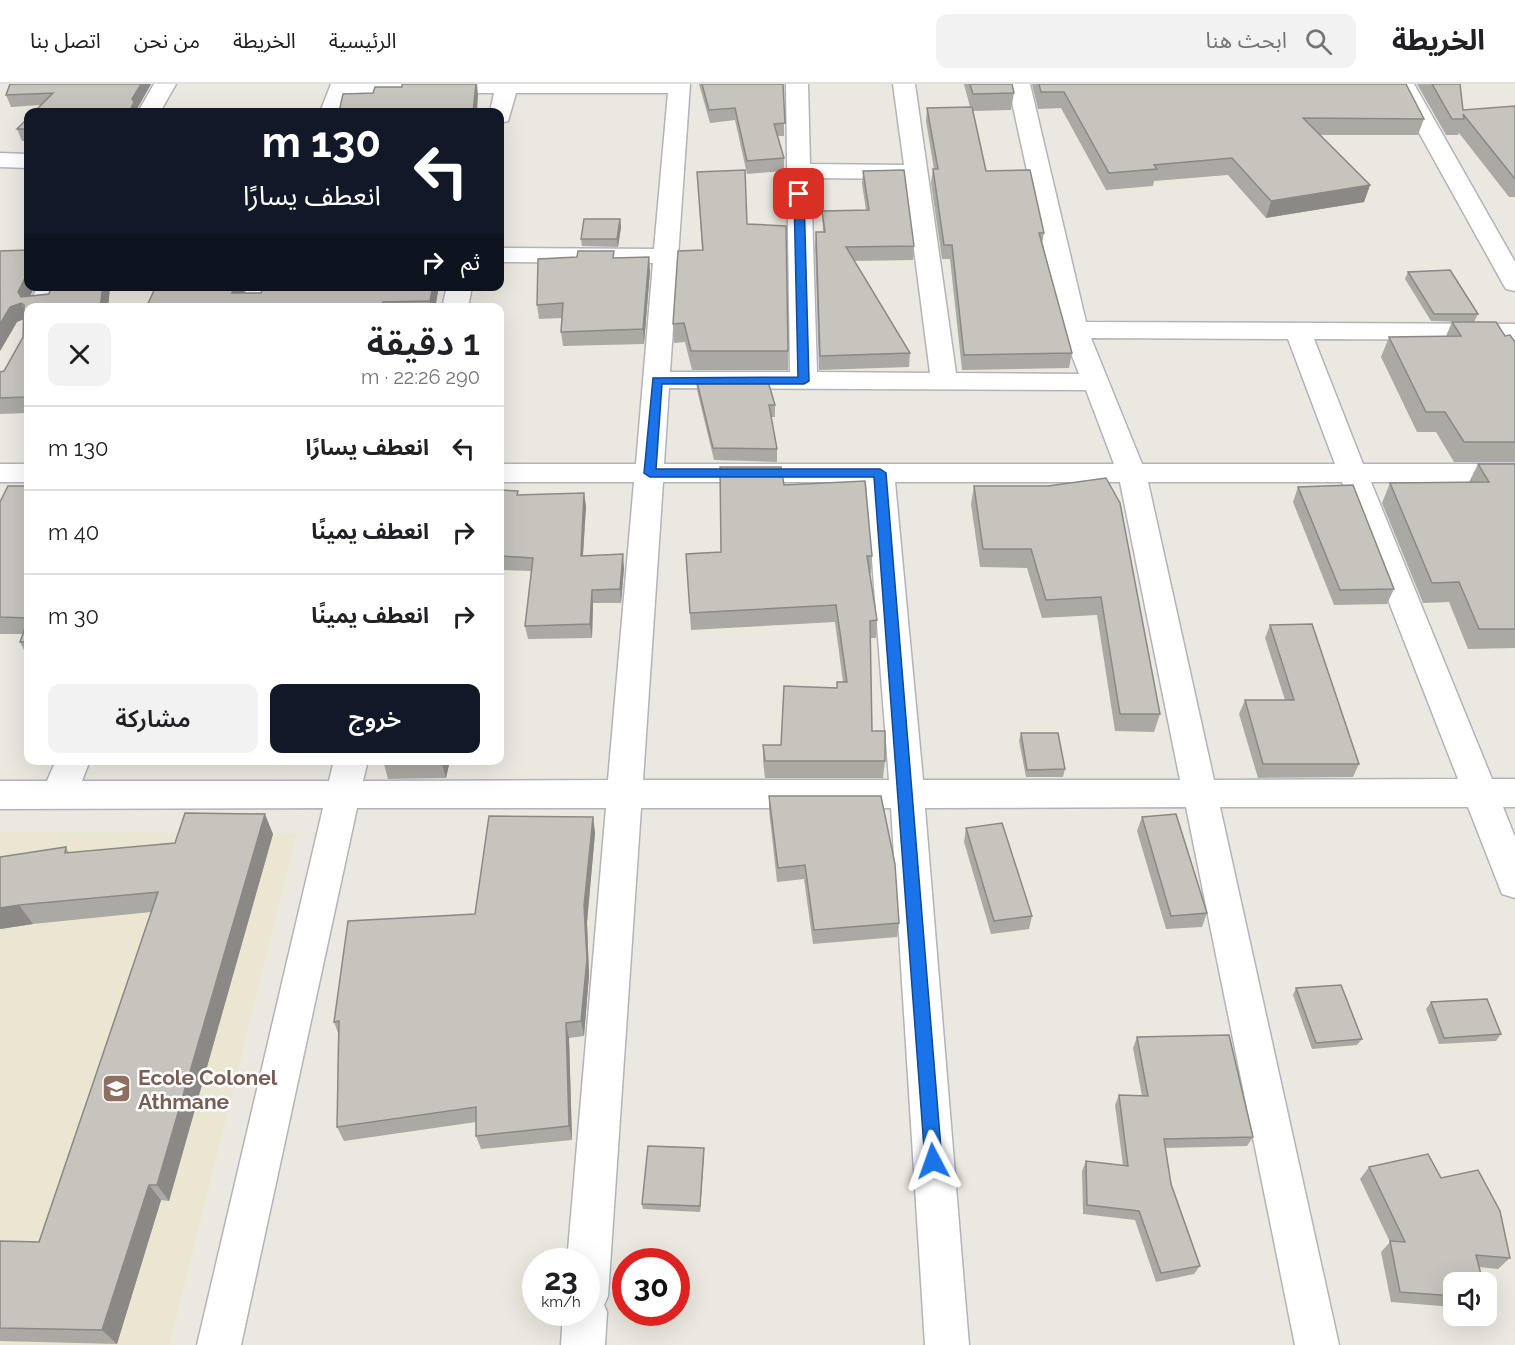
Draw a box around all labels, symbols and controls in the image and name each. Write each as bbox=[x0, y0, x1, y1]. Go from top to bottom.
search box bbox=[936, 14, 1356, 68]
text: الخريطة bbox=[1392, 24, 1485, 57]
icon: search bbox=[1302, 25, 1335, 58]
text: ابحث هنا bbox=[1206, 27, 1287, 53]
text: اتصل بنا bbox=[30, 28, 101, 53]
text: من نحن bbox=[134, 28, 200, 53]
text: الخريطة bbox=[233, 28, 296, 53]
text: الرئيسية bbox=[329, 28, 396, 53]
text: 130 m bbox=[262, 118, 381, 167]
icon: left bbox=[402, 132, 480, 210]
pin bbox=[773, 168, 824, 219]
icon: arrive bbox=[782, 177, 815, 210]
text: انعطف يسارًا bbox=[243, 180, 381, 211]
icon: right bbox=[416, 246, 449, 279]
text: ثم bbox=[461, 249, 480, 275]
text: 1 دقيقة bbox=[367, 321, 480, 363]
button: close bbox=[48, 323, 111, 386]
text: 290 m · 22:26 bbox=[361, 365, 480, 389]
icon: left bbox=[447, 432, 480, 465]
text: انعطف يسارًا bbox=[306, 434, 429, 460]
text: 130 m bbox=[48, 435, 108, 461]
icon: right bbox=[447, 516, 480, 549]
text: انعطف يمينًا bbox=[311, 518, 429, 544]
text: 40 m bbox=[48, 519, 99, 545]
icon: right bbox=[447, 600, 480, 633]
text: انعطف يمينًا bbox=[311, 602, 429, 628]
text: 30 m bbox=[48, 603, 99, 629]
button: مشاركة bbox=[48, 684, 258, 753]
button: خروج bbox=[270, 684, 480, 753]
place label: Ecole Colonel Athmane bbox=[138, 1065, 278, 1114]
school or university icon: Ecole Colonel Athmane bbox=[101, 1073, 133, 1105]
position arrow bbox=[901, 1129, 965, 1193]
speed limit sign: 30 bbox=[612, 1248, 690, 1326]
text: 23 bbox=[544, 1262, 578, 1297]
map controls bbox=[1443, 1272, 1497, 1326]
button: sound bbox=[1443, 1272, 1497, 1326]
text: km/h bbox=[541, 1293, 581, 1311]

